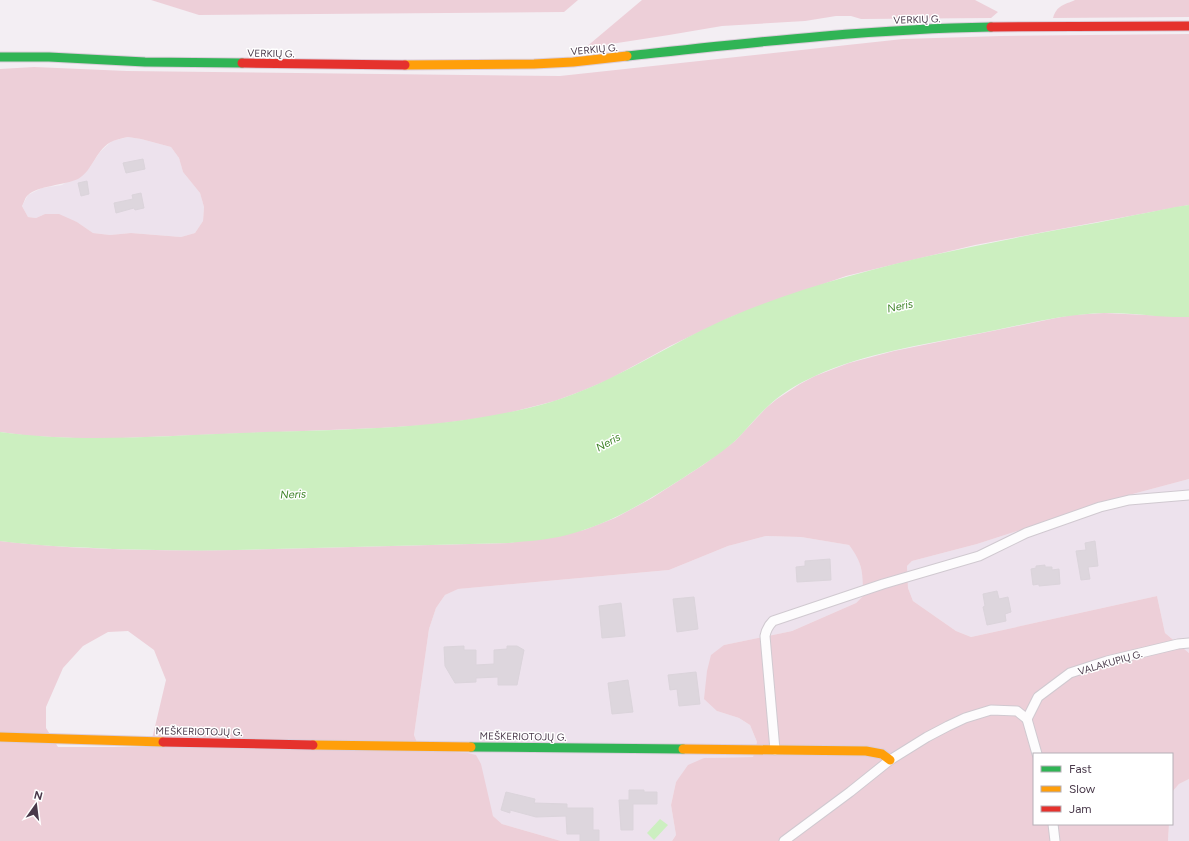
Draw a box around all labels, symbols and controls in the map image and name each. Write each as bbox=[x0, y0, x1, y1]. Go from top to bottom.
street label: VERKIŲ G. bbox=[893, 12, 941, 27]
street label: VERKIŲ G. bbox=[570, 41, 618, 58]
street label: VERKIŲ G. bbox=[247, 47, 295, 60]
water label: Neris bbox=[886, 297, 914, 316]
water label: Neris bbox=[594, 431, 623, 454]
water label: Neris bbox=[280, 488, 306, 501]
street label: VALAKUPIŲ G. bbox=[1077, 647, 1144, 678]
street label: MEŠKERIOTOJŲ G. bbox=[155, 724, 243, 739]
street label: MEŠKERIOTOJŲ G. bbox=[479, 729, 567, 744]
legend bbox=[1033, 753, 1173, 825]
text: Fast bbox=[1069, 762, 1092, 776]
text: Slow bbox=[1069, 782, 1096, 796]
north arrow bbox=[16, 785, 56, 825]
text: N bbox=[33, 788, 44, 803]
text: Jam bbox=[1069, 802, 1092, 816]

